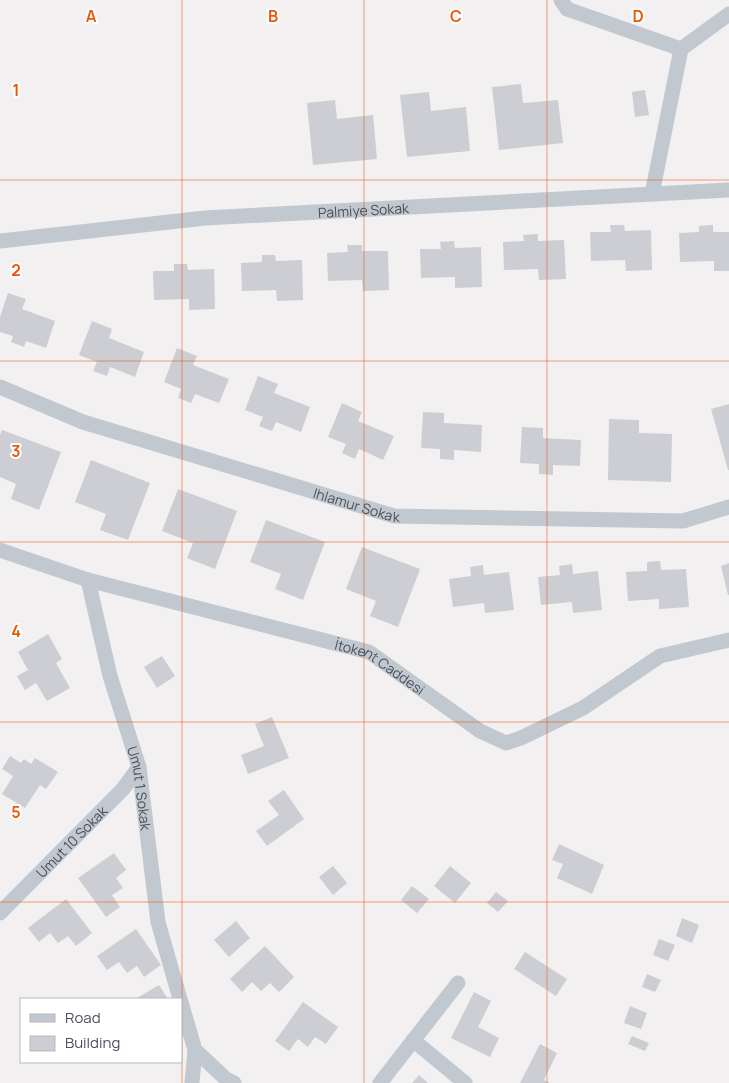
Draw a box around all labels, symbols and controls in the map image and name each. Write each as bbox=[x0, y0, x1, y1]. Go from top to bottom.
text: A bbox=[86, 5, 97, 27]
text: B bbox=[268, 5, 278, 27]
text: C bbox=[450, 5, 462, 27]
text: D bbox=[632, 5, 644, 27]
text: 1 bbox=[12, 79, 20, 101]
street label: Palmiye Sokak bbox=[318, 198, 411, 221]
text: 2 bbox=[11, 259, 21, 281]
text: 3 bbox=[11, 440, 21, 462]
street label: Ihlamur Sokak bbox=[311, 483, 401, 526]
text: 4 bbox=[11, 620, 21, 642]
street label: İtokent Caddesi bbox=[333, 634, 429, 698]
street label: Umut 1 Sokak bbox=[123, 743, 156, 832]
text: 5 bbox=[11, 801, 21, 823]
street label: Umut 10 Sokak bbox=[31, 801, 112, 881]
legend bbox=[20, 998, 182, 1063]
text: Road bbox=[65, 1007, 101, 1028]
text: Building bbox=[65, 1032, 120, 1053]

